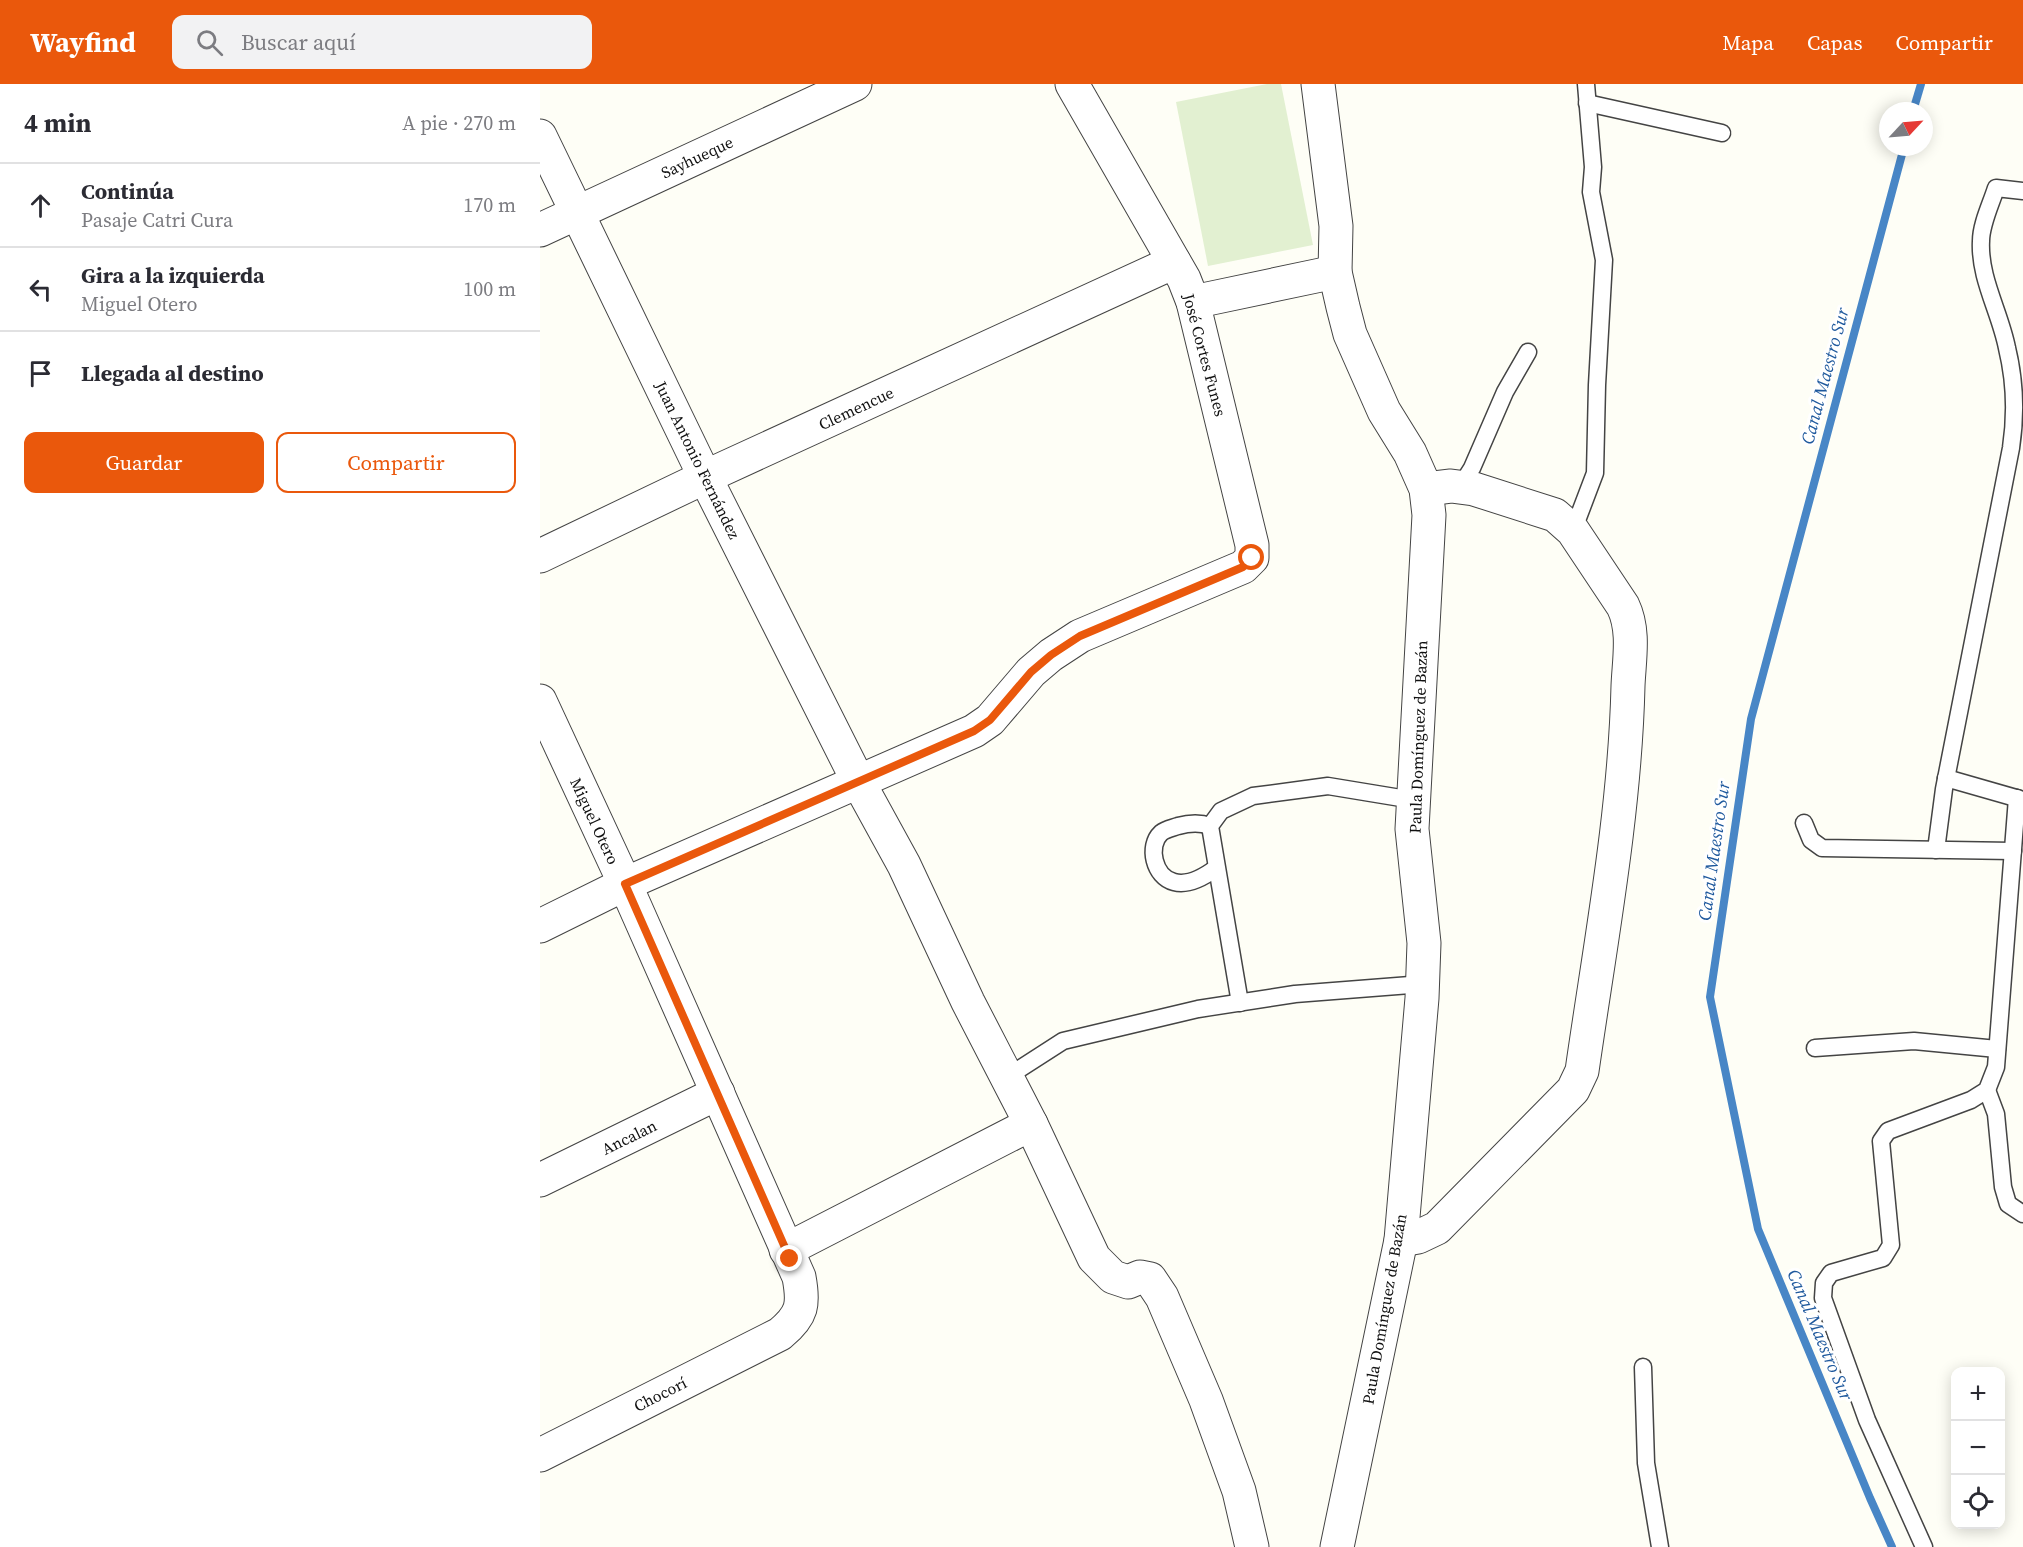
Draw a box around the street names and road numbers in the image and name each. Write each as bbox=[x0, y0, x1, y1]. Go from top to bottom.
street label: Sayhueque bbox=[657, 131, 737, 183]
street label: José Cortes Funes bbox=[1178, 290, 1232, 419]
street label: Juan Antonio Fernández bbox=[650, 377, 746, 543]
street label: Clemencue bbox=[815, 381, 897, 435]
street label: Paula Domínguez de Bazán bbox=[1404, 640, 1432, 834]
street label: Miguel Otero bbox=[565, 774, 625, 868]
street label: Ancalan bbox=[598, 1114, 660, 1160]
street label: Paula Domínguez de Bazán bbox=[1356, 1212, 1412, 1406]
street label: Chocorí bbox=[630, 1371, 690, 1417]

